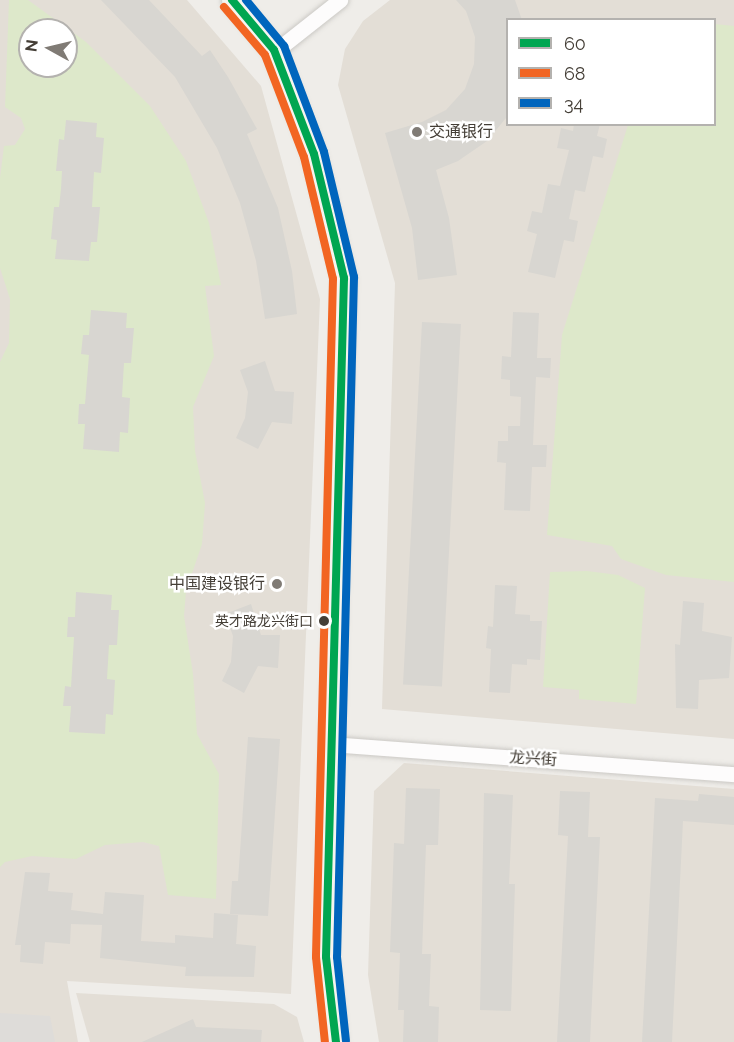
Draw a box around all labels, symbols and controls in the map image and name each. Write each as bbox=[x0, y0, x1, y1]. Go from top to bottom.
north arrow bbox=[18, 18, 78, 78]
legend bbox=[506, 18, 716, 126]
text: 60 bbox=[564, 33, 586, 54]
text: N bbox=[21, 38, 42, 53]
text: 68 bbox=[564, 63, 586, 84]
text: 34 bbox=[564, 93, 583, 114]
place label: 交通银行 bbox=[429, 122, 493, 142]
marker: 交通银行 bbox=[410, 125, 424, 139]
place label: 中国建设银行 bbox=[169, 574, 265, 594]
marker: 中国建设银行 bbox=[270, 577, 284, 591]
place label: 英才路龙兴街口 bbox=[215, 613, 313, 629]
marker: 英才路龙兴街口 bbox=[318, 615, 330, 627]
street label: 龙兴街 bbox=[508, 748, 558, 770]

